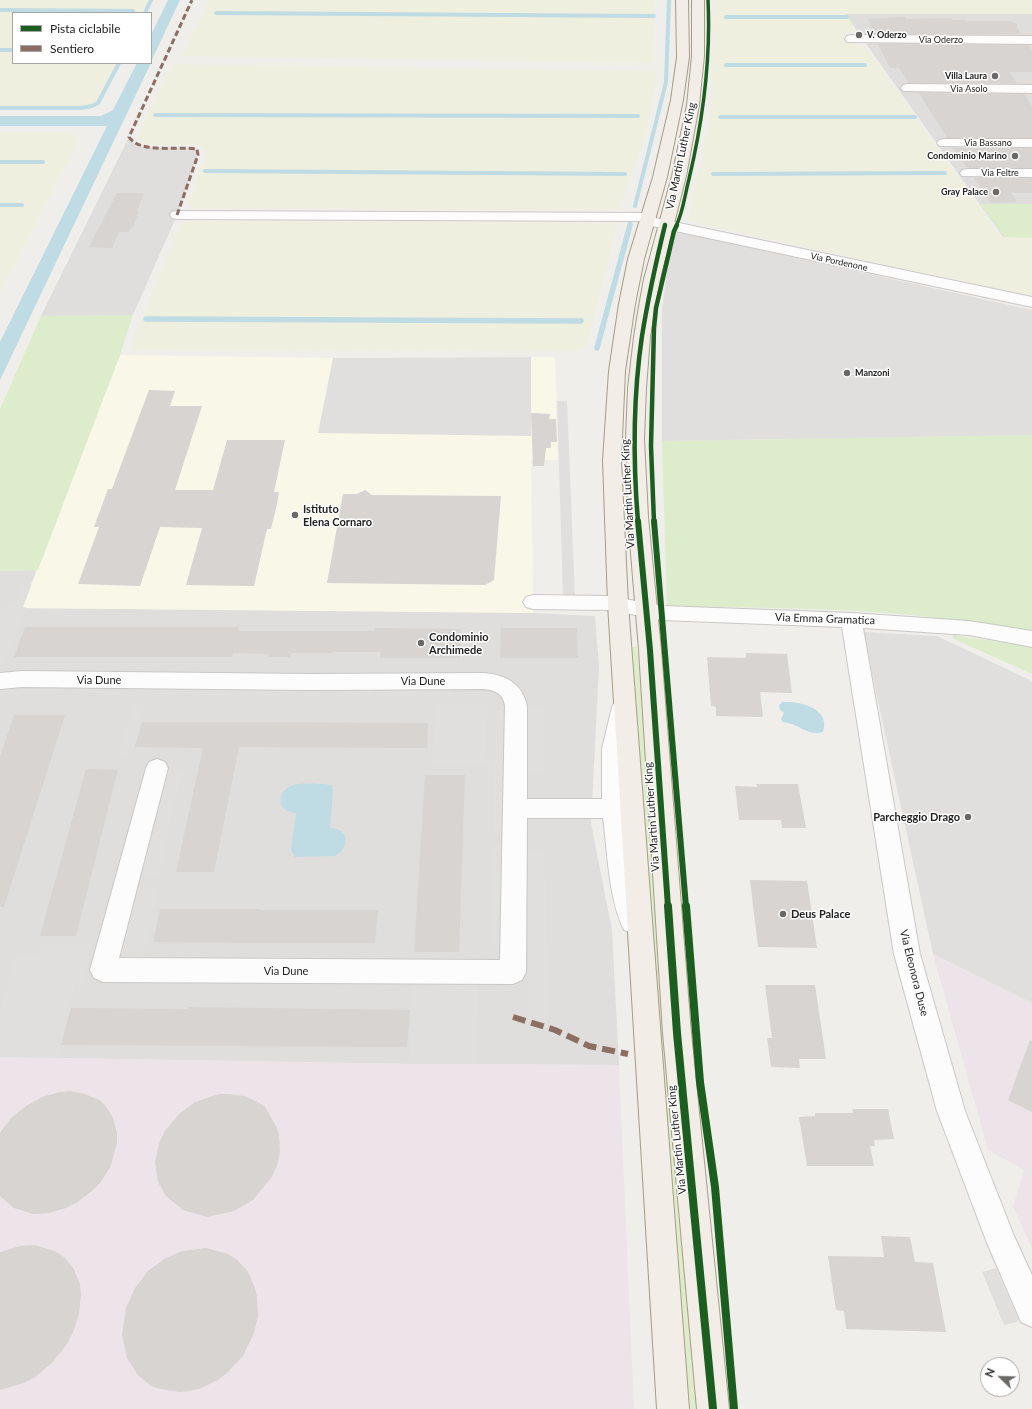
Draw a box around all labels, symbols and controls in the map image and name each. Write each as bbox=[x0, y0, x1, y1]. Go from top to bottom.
legend bbox=[12, 12, 152, 64]
text: Pista ciclabile bbox=[50, 21, 121, 36]
marker: V. Oderzo bbox=[854, 30, 864, 40]
place label: V. Oderzo bbox=[867, 30, 907, 40]
street label: Via Oderzo bbox=[919, 35, 963, 45]
text: Sentiero bbox=[50, 41, 94, 56]
place label: Villa Laura bbox=[945, 71, 987, 81]
marker: Villa Laura bbox=[990, 71, 1000, 81]
street label: Via Asolo bbox=[950, 84, 988, 94]
street label: Via Martin Luther King bbox=[663, 101, 699, 211]
street label: Via Bassano bbox=[964, 138, 1012, 148]
place label: Condominio Marino bbox=[927, 151, 1007, 161]
marker: Condominio Marino bbox=[1010, 151, 1020, 161]
street label: Via Feltre bbox=[981, 168, 1019, 178]
place label: Gray Palace bbox=[941, 187, 988, 197]
marker: Gray Palace bbox=[991, 187, 1001, 197]
street label: Via Pordenone bbox=[809, 251, 869, 273]
marker: Manzoni bbox=[842, 368, 852, 378]
place label: Manzoni bbox=[855, 368, 890, 378]
street label: Via Martin Luther King bbox=[619, 439, 637, 549]
place label: Istituto Elena Cornaro bbox=[303, 502, 372, 528]
marker: Istituto Elena Cornaro bbox=[290, 510, 300, 520]
street label: Via Emma Gramatica bbox=[775, 611, 875, 627]
place label: Condominio Archimede bbox=[429, 630, 489, 656]
marker: Condominio Archimede bbox=[416, 638, 426, 648]
street label: Via Dune bbox=[77, 673, 121, 687]
street label: Via Dune bbox=[401, 674, 445, 688]
street label: Via Martin Luther King bbox=[642, 762, 662, 872]
place label: Parcheggio Drago bbox=[873, 810, 960, 824]
marker: Parcheggio Drago bbox=[963, 812, 973, 822]
place label: Deus Palace bbox=[791, 907, 850, 921]
marker: Deus Palace bbox=[778, 909, 788, 919]
street label: Via Eleonora Duse bbox=[897, 928, 931, 1018]
street label: Via Dune bbox=[264, 964, 308, 978]
street label: Via Martin Luther King bbox=[665, 1085, 689, 1195]
north arrow bbox=[980, 1357, 1020, 1397]
text: N bbox=[982, 1366, 997, 1379]

